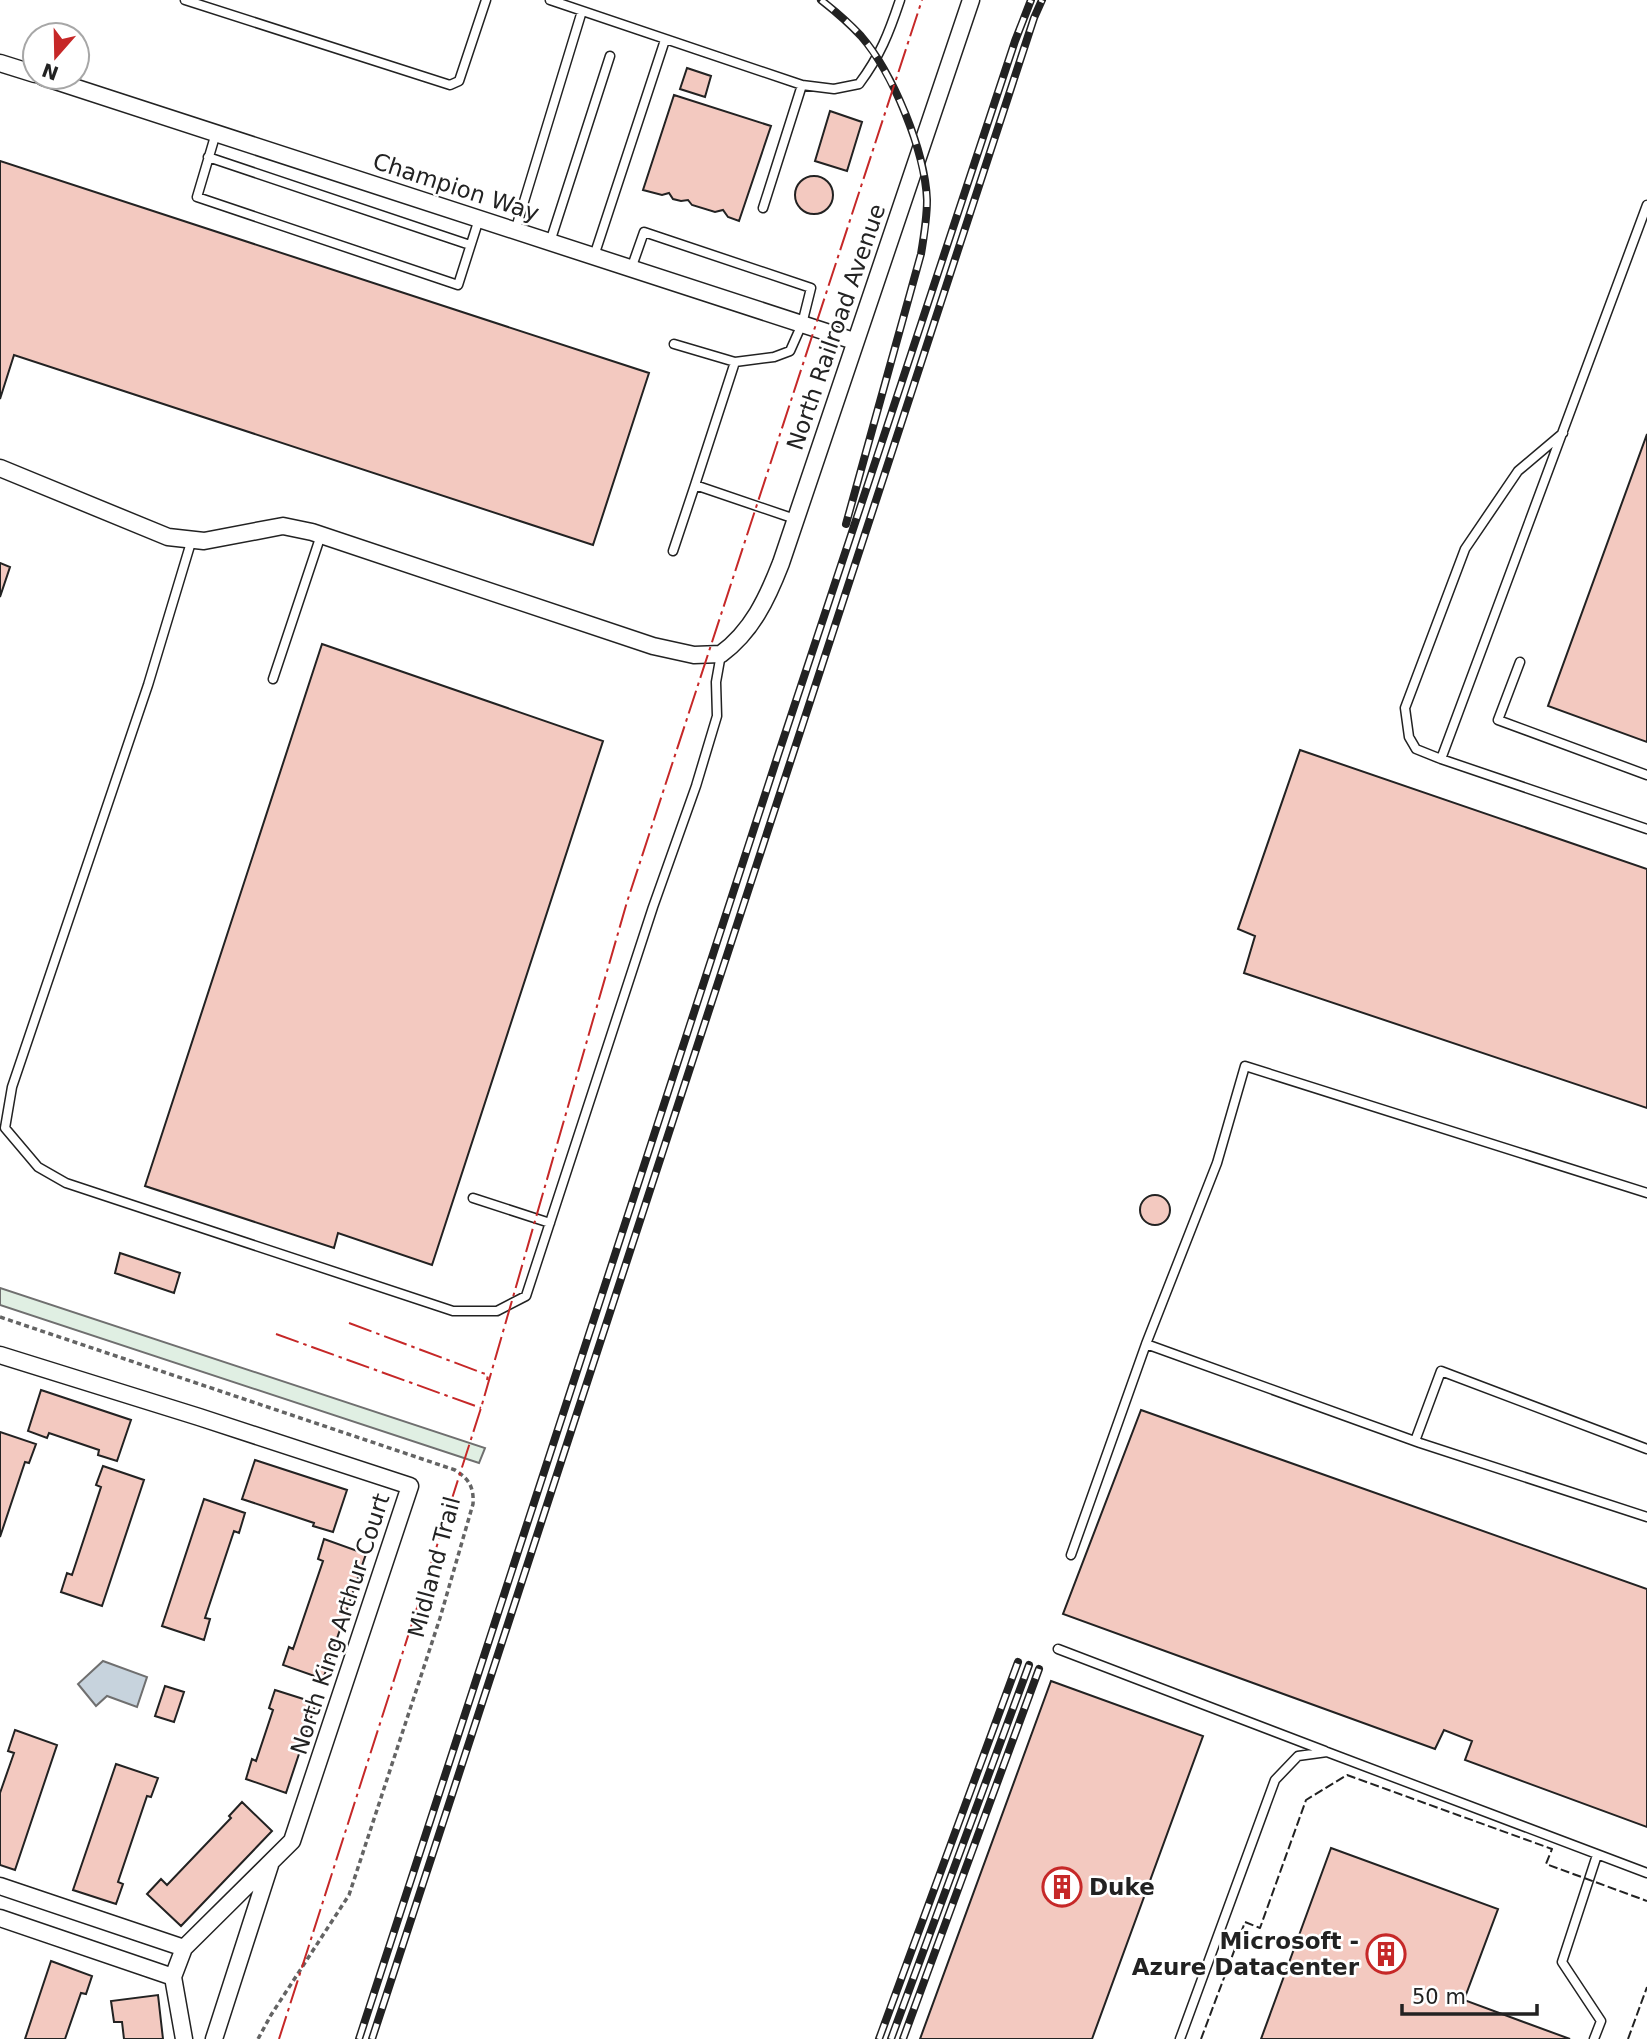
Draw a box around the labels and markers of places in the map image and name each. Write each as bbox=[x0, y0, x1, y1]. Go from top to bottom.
building icon: Duke bbox=[1041, 1866, 1083, 1908]
place label: Duke bbox=[1089, 1874, 1155, 1900]
place label: Microsoft - Azure Datacenter bbox=[1132, 1928, 1360, 1980]
building icon: Microsoft - Azure Datacenter bbox=[1365, 1933, 1407, 1975]

